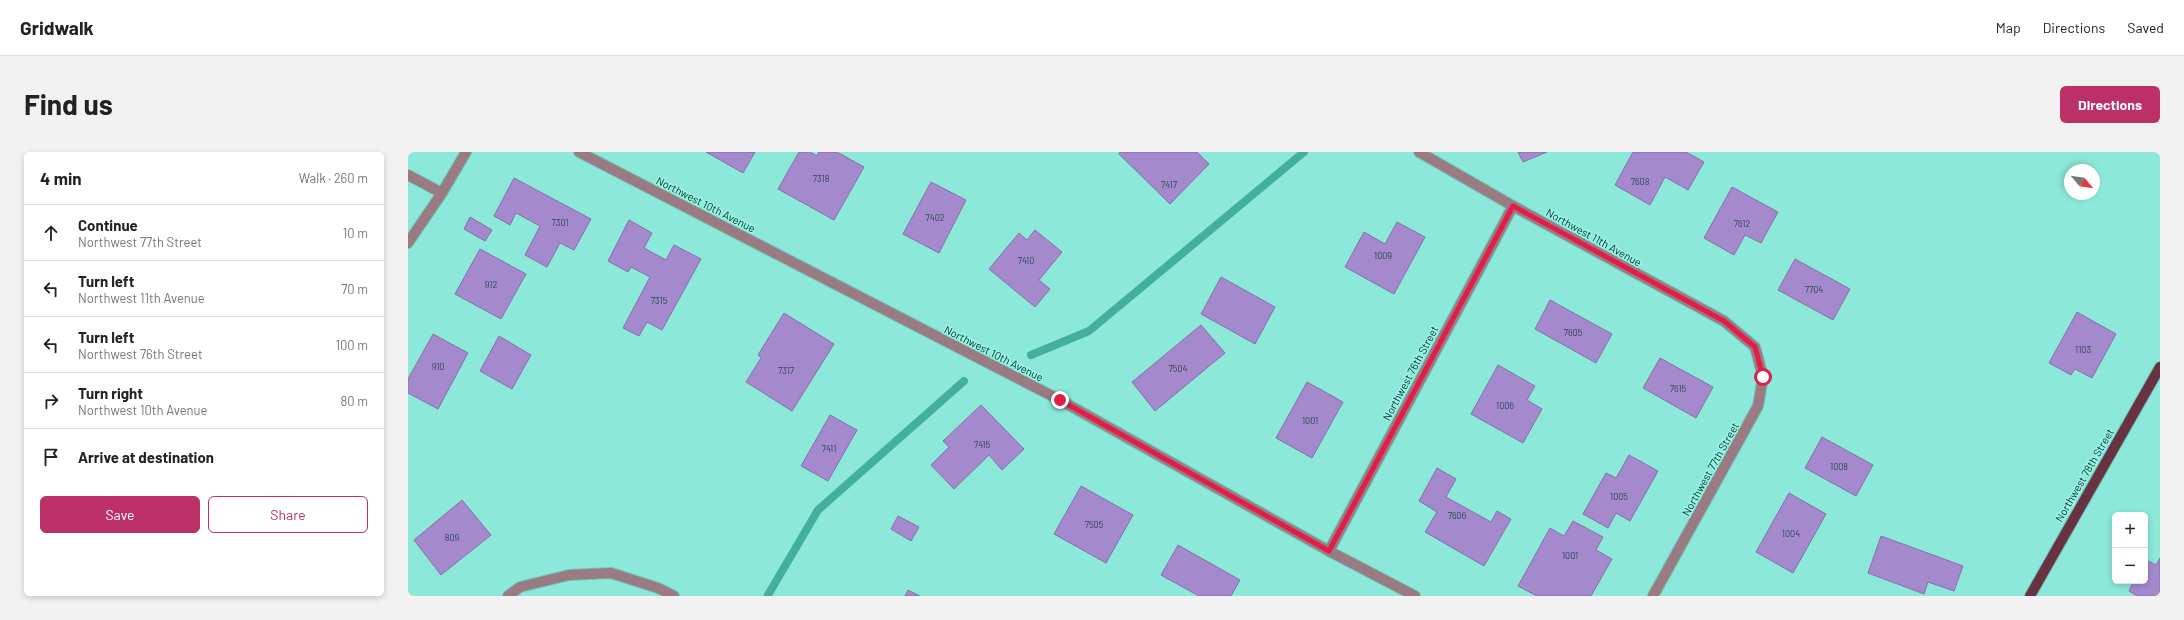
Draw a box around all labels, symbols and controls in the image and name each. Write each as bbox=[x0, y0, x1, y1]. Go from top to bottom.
text: Gridwalk bbox=[20, 16, 94, 39]
text: Map bbox=[1996, 19, 2021, 36]
text: Directions bbox=[2043, 19, 2105, 36]
text: Saved bbox=[2127, 19, 2164, 36]
button: Directions bbox=[2060, 86, 2160, 123]
text: Find us bbox=[24, 87, 113, 121]
north arrow bbox=[2064, 164, 2100, 200]
text: 4 min bbox=[40, 168, 82, 188]
text: Walk · 260 m bbox=[299, 170, 368, 186]
street label: Northwest 10th Avenue bbox=[654, 173, 758, 235]
house number: 7318 bbox=[813, 173, 830, 184]
house number: 7608 bbox=[1631, 176, 1650, 187]
house number: 7417 bbox=[1161, 179, 1178, 190]
street label: Northwest 11th Avenue bbox=[1544, 205, 1644, 269]
house number: 7402 bbox=[925, 212, 945, 223]
text: Continue bbox=[78, 216, 138, 234]
house number: 7301 bbox=[552, 217, 568, 228]
house number: 7612 bbox=[1734, 218, 1751, 229]
icon: ahead bbox=[40, 222, 62, 244]
text: 10 m bbox=[343, 225, 368, 241]
text: Northwest 77th Street bbox=[78, 234, 202, 250]
house number: 1009 bbox=[1374, 250, 1392, 261]
house number: 7410 bbox=[1018, 255, 1034, 266]
text: Turn left bbox=[78, 272, 134, 290]
icon: left bbox=[40, 278, 62, 300]
house number: 912 bbox=[485, 279, 497, 290]
text: 70 m bbox=[341, 281, 368, 297]
house number: 7704 bbox=[1805, 284, 1823, 295]
text: Northwest 11th Avenue bbox=[78, 290, 205, 306]
house number: 7315 bbox=[651, 295, 668, 306]
street label: Northwest 10th Avenue bbox=[942, 322, 1046, 384]
street label: Northwest 76th Street bbox=[1380, 323, 1440, 423]
house number: 7605 bbox=[1564, 327, 1583, 338]
text: Turn left bbox=[78, 328, 134, 346]
icon: left bbox=[40, 334, 62, 356]
text: 100 m bbox=[335, 337, 368, 353]
house number: 1103 bbox=[2075, 344, 2091, 355]
text: Northwest 76th Street bbox=[78, 346, 203, 362]
house number: 910 bbox=[432, 361, 444, 372]
house number: 7504 bbox=[1169, 363, 1187, 374]
house number: 7317 bbox=[778, 365, 795, 376]
route start bbox=[1754, 368, 1772, 386]
house number: 7615 bbox=[1670, 383, 1687, 394]
text: Turn right bbox=[78, 384, 143, 402]
icon: right bbox=[40, 390, 62, 412]
route end bbox=[1051, 391, 1069, 409]
text: 80 m bbox=[341, 393, 368, 409]
house number: 1006 bbox=[1496, 400, 1514, 411]
text: Northwest 10th Avenue bbox=[78, 402, 208, 418]
house number: 1001 bbox=[1302, 415, 1318, 426]
street label: Northwest 77th Street bbox=[1679, 420, 1741, 518]
street label: Northwest 78th Street bbox=[2052, 426, 2116, 524]
house number: 7415 bbox=[974, 439, 990, 450]
house number: 7411 bbox=[822, 443, 836, 454]
icon: arrive bbox=[40, 446, 62, 468]
text: Arrive at destination bbox=[78, 448, 214, 466]
house number: 1008 bbox=[1830, 461, 1848, 472]
house number: 1005 bbox=[1610, 491, 1628, 502]
button: Save bbox=[40, 496, 200, 533]
button: Share bbox=[208, 496, 368, 533]
house number: 7606 bbox=[1448, 510, 1467, 521]
map controls bbox=[2112, 512, 2148, 584]
button: + bbox=[2112, 512, 2148, 548]
house number: 7505 bbox=[1085, 519, 1104, 530]
house number: 1004 bbox=[1782, 528, 1800, 539]
house number: 809 bbox=[445, 532, 460, 543]
button: − bbox=[2112, 548, 2148, 584]
house number: 1001 bbox=[1562, 550, 1578, 561]

